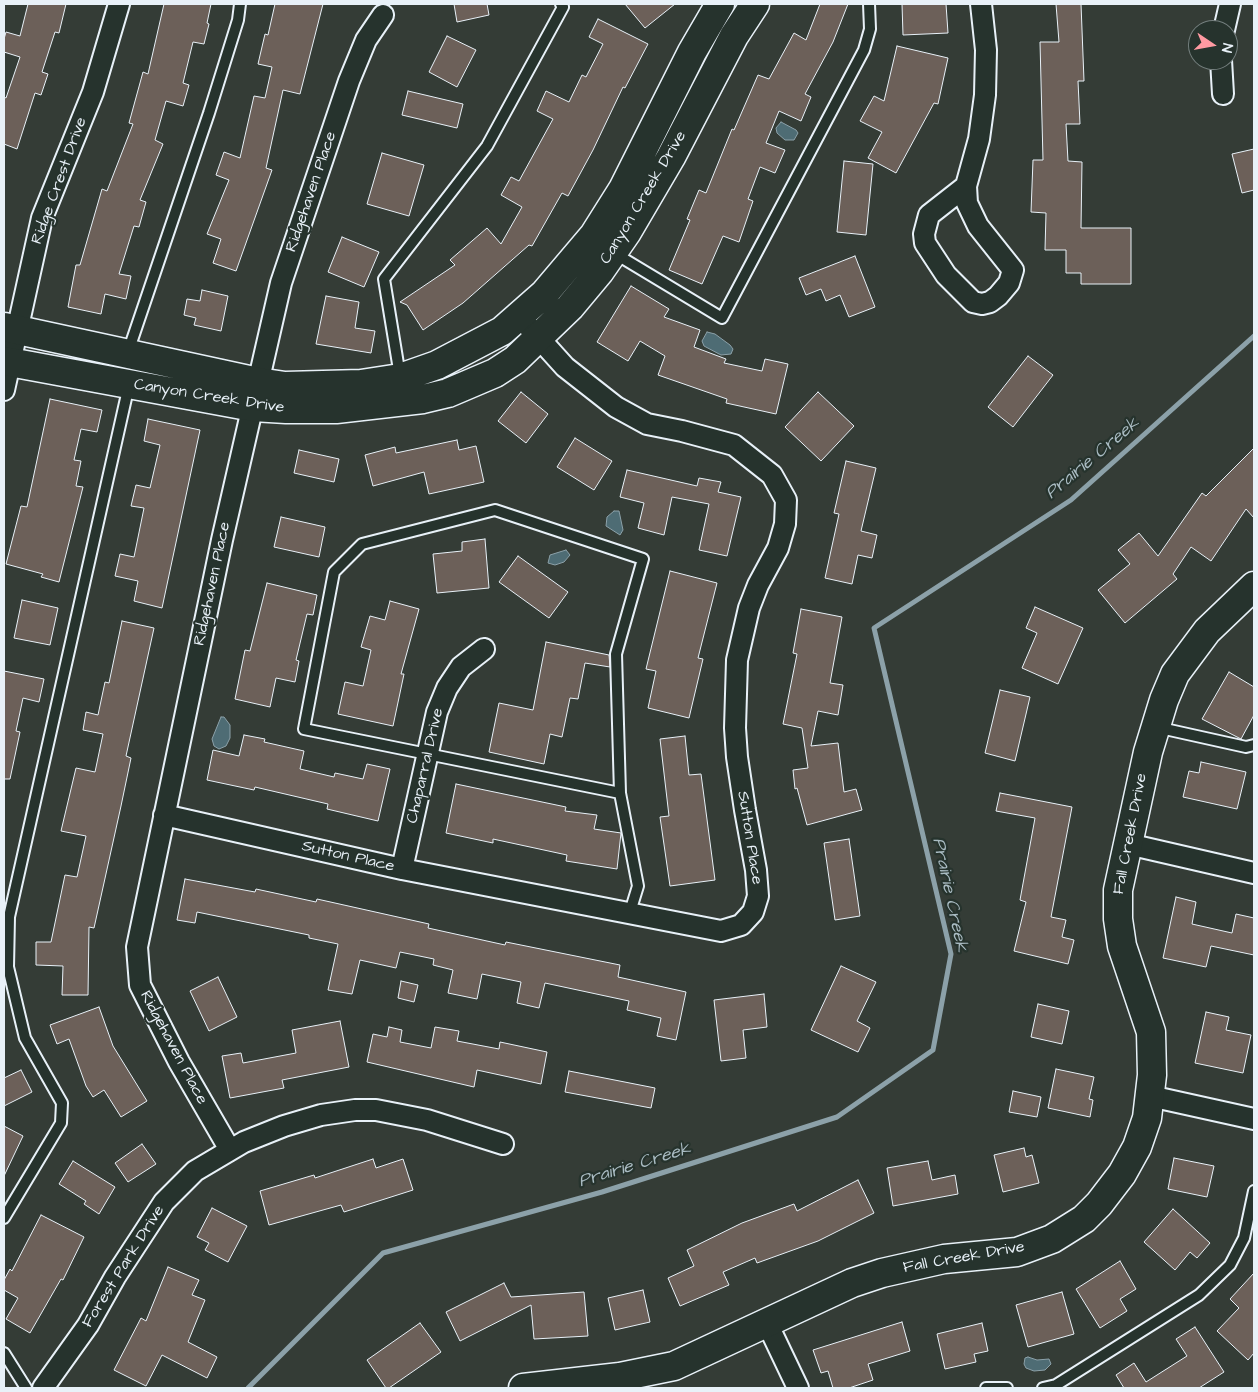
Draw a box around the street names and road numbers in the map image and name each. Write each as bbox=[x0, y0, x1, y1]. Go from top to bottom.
street label: Ridge Crest Drive bbox=[28, 115, 92, 247]
street label: Canyon Creek Drive bbox=[597, 128, 691, 268]
street label: Ridgehaven Place bbox=[282, 129, 342, 255]
street label: Canyon Creek Drive bbox=[132, 376, 286, 418]
street label: Ridgehaven Place bbox=[191, 520, 235, 648]
street label: Chaparral Drive bbox=[403, 706, 449, 826]
street label: Fall Creek Drive bbox=[1110, 772, 1152, 896]
street label: Sutton Place bbox=[732, 790, 766, 886]
street label: Sutton Place bbox=[300, 837, 396, 877]
street label: Ridgehaven Place bbox=[135, 988, 211, 1108]
street label: Forest Park Drive bbox=[79, 1202, 169, 1332]
street label: Fall Creek Drive bbox=[902, 1238, 1026, 1278]

